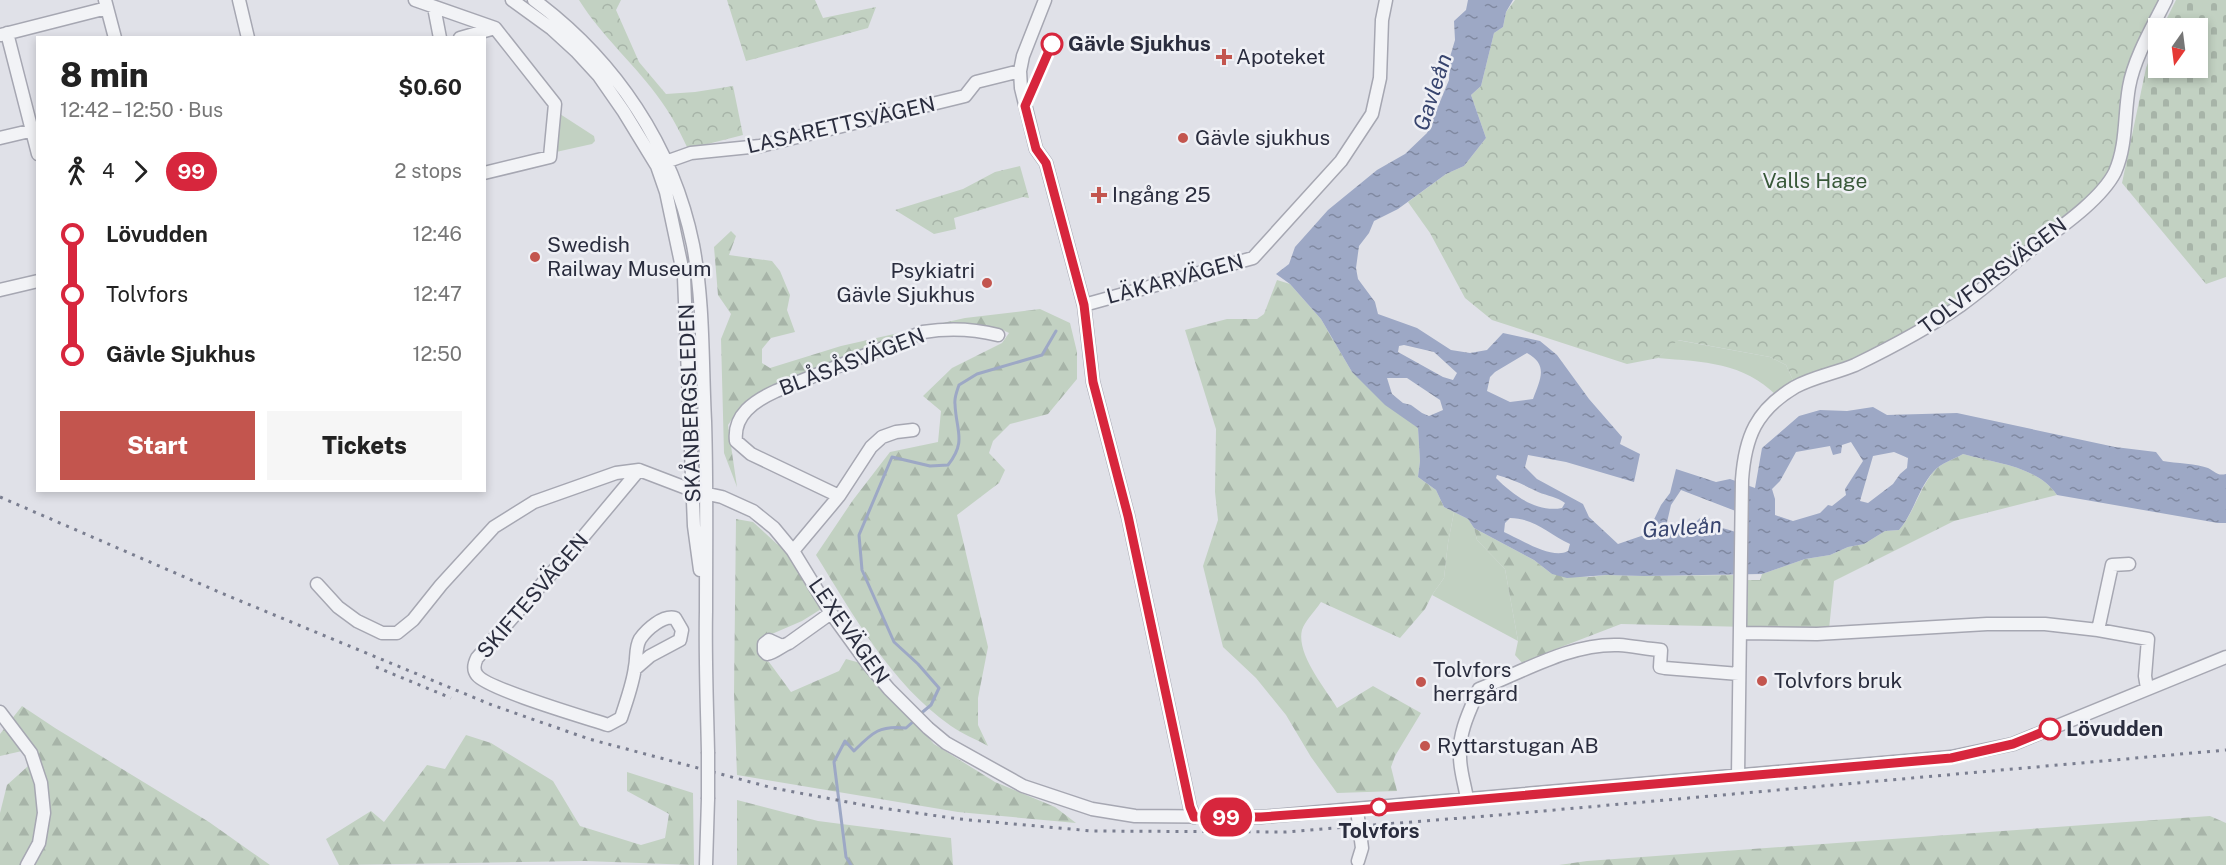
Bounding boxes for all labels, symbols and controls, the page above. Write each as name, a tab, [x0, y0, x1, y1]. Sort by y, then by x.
north arrow	[2148, 18, 2208, 78]
map controls	[2148, 18, 2208, 78]
place label: Gävle Sjukhus	[1068, 31, 1211, 56]
marker: Gävle Sjukhus	[1041, 33, 1063, 55]
place label: Apoteket	[1236, 44, 1325, 69]
marker: Apoteket	[1217, 50, 1231, 64]
water label: Gavleån	[1407, 50, 1457, 134]
text: 8 min	[60, 56, 149, 94]
text: $0.60	[398, 74, 462, 100]
street label: LASARETTSVÄGEN	[744, 91, 938, 158]
text: 12:42 – 12:50 · Bus	[60, 98, 223, 122]
place label: Gävle sjukhus	[1195, 125, 1330, 150]
marker: Gävle sjukhus	[1176, 131, 1190, 145]
icon: walk	[60, 155, 93, 188]
icon: forward	[124, 155, 157, 188]
text: 4	[102, 159, 115, 183]
text: 99	[178, 159, 205, 184]
text: 2 stops	[395, 159, 462, 183]
park label: Valls Hage	[1763, 168, 1867, 193]
place label: Ingång 25	[1112, 182, 1211, 207]
marker: Ingång 25	[1090, 186, 1108, 204]
street label: TOLVFORSVÄGEN	[1914, 212, 2071, 339]
text: Lövudden	[106, 221, 208, 247]
text: 12:46	[413, 222, 462, 246]
place label: Swedish Railway Museum	[547, 232, 711, 281]
street label: LÄKARVÄGEN	[1104, 248, 1246, 309]
marker: Swedish Railway Museum	[528, 250, 542, 264]
place label: Psykiatri Gävle Sjukhus	[836, 258, 975, 307]
marker: Psykiatri Gävle Sjukhus	[980, 276, 994, 290]
text: Tolvfors	[106, 281, 188, 307]
text: 12:47	[413, 282, 462, 306]
street label: SKÅNBERGSLEDEN	[673, 303, 705, 503]
street label: BLÅSÅSVÄGEN	[775, 321, 928, 401]
text: Gävle Sjukhus	[106, 341, 256, 367]
text: 12:50	[412, 342, 462, 366]
button: Start	[60, 411, 255, 480]
button: Tickets	[267, 411, 462, 480]
water label: Gavleån	[1641, 511, 1723, 543]
street label: SKIFTESVÄGEN	[472, 528, 594, 663]
street label: LEXEVÄGEN	[804, 573, 895, 688]
place label: Tolvfors herrgård	[1433, 657, 1518, 706]
place label: Tolvfors bruk	[1774, 668, 1903, 693]
marker: Tolvfors bruk	[1755, 674, 1769, 688]
marker: Tolvfors herrgård	[1414, 675, 1428, 689]
place label: Lövudden	[2066, 716, 2163, 741]
marker: Lövudden	[2039, 718, 2061, 740]
place label: Ryttarstugan AB	[1437, 733, 1599, 758]
marker: Ryttarstugan AB	[1418, 739, 1432, 753]
line badge: 99	[1199, 798, 1253, 836]
marker: Tolvfors	[1370, 798, 1388, 816]
text: 99	[1212, 805, 1240, 830]
place label: Tolvfors	[1338, 818, 1420, 843]

